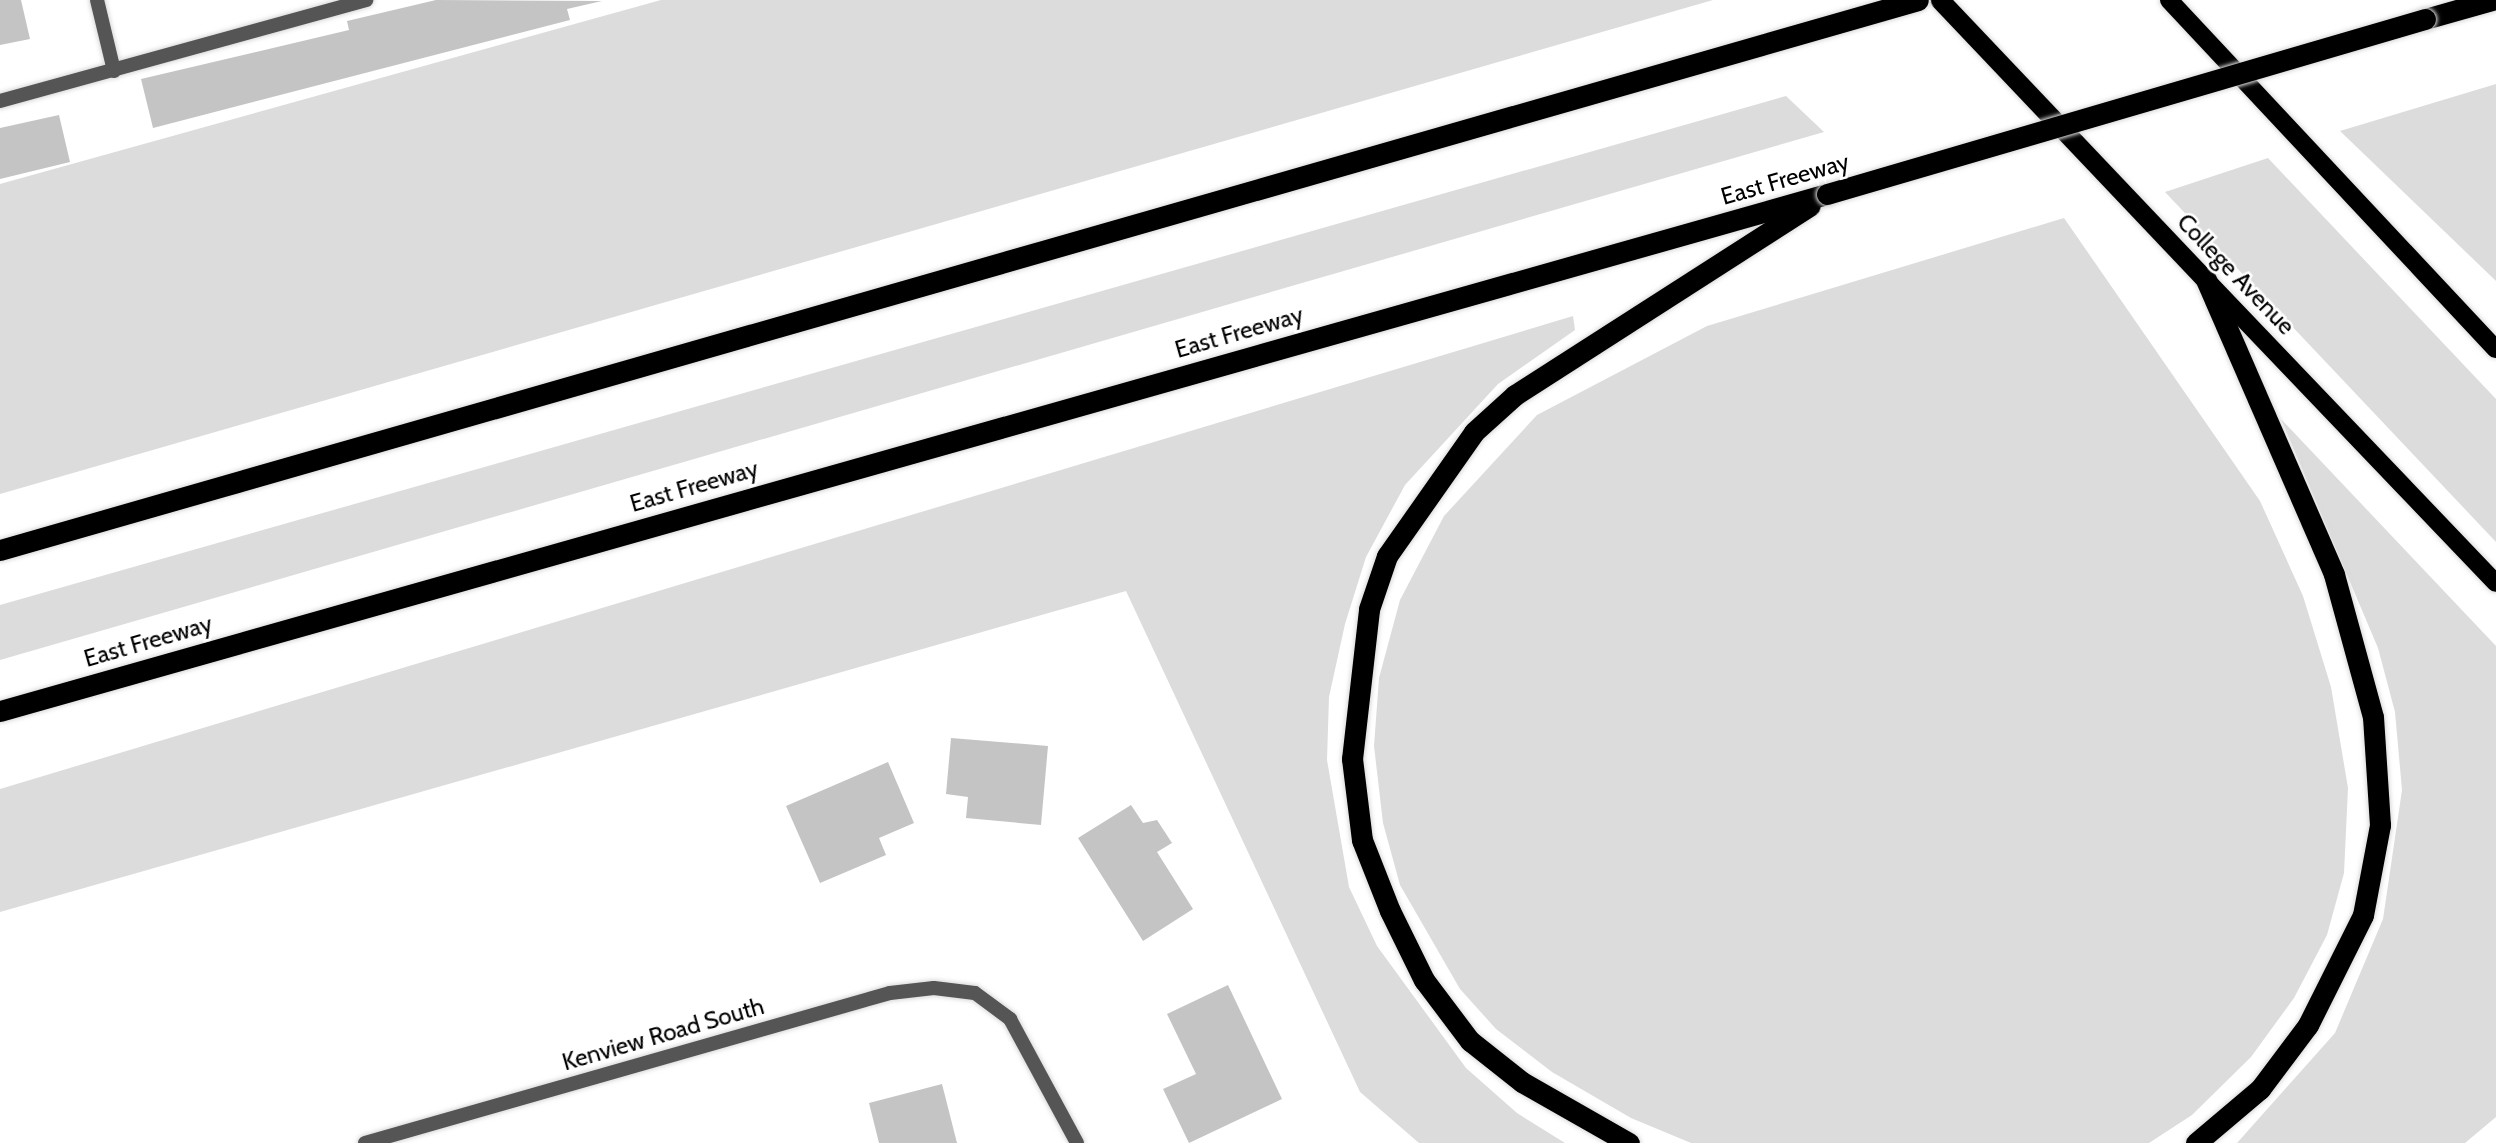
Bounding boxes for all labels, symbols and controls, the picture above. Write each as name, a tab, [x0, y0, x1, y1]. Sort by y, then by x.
street label: East Freeway	[1718, 147, 1852, 211]
street label: College Avenue	[2171, 208, 2301, 340]
street label: East Freeway	[1172, 300, 1306, 364]
street label: East Freeway	[627, 454, 761, 518]
street label: East Freeway	[81, 609, 215, 673]
street label: Kenview Road South	[559, 991, 767, 1077]

